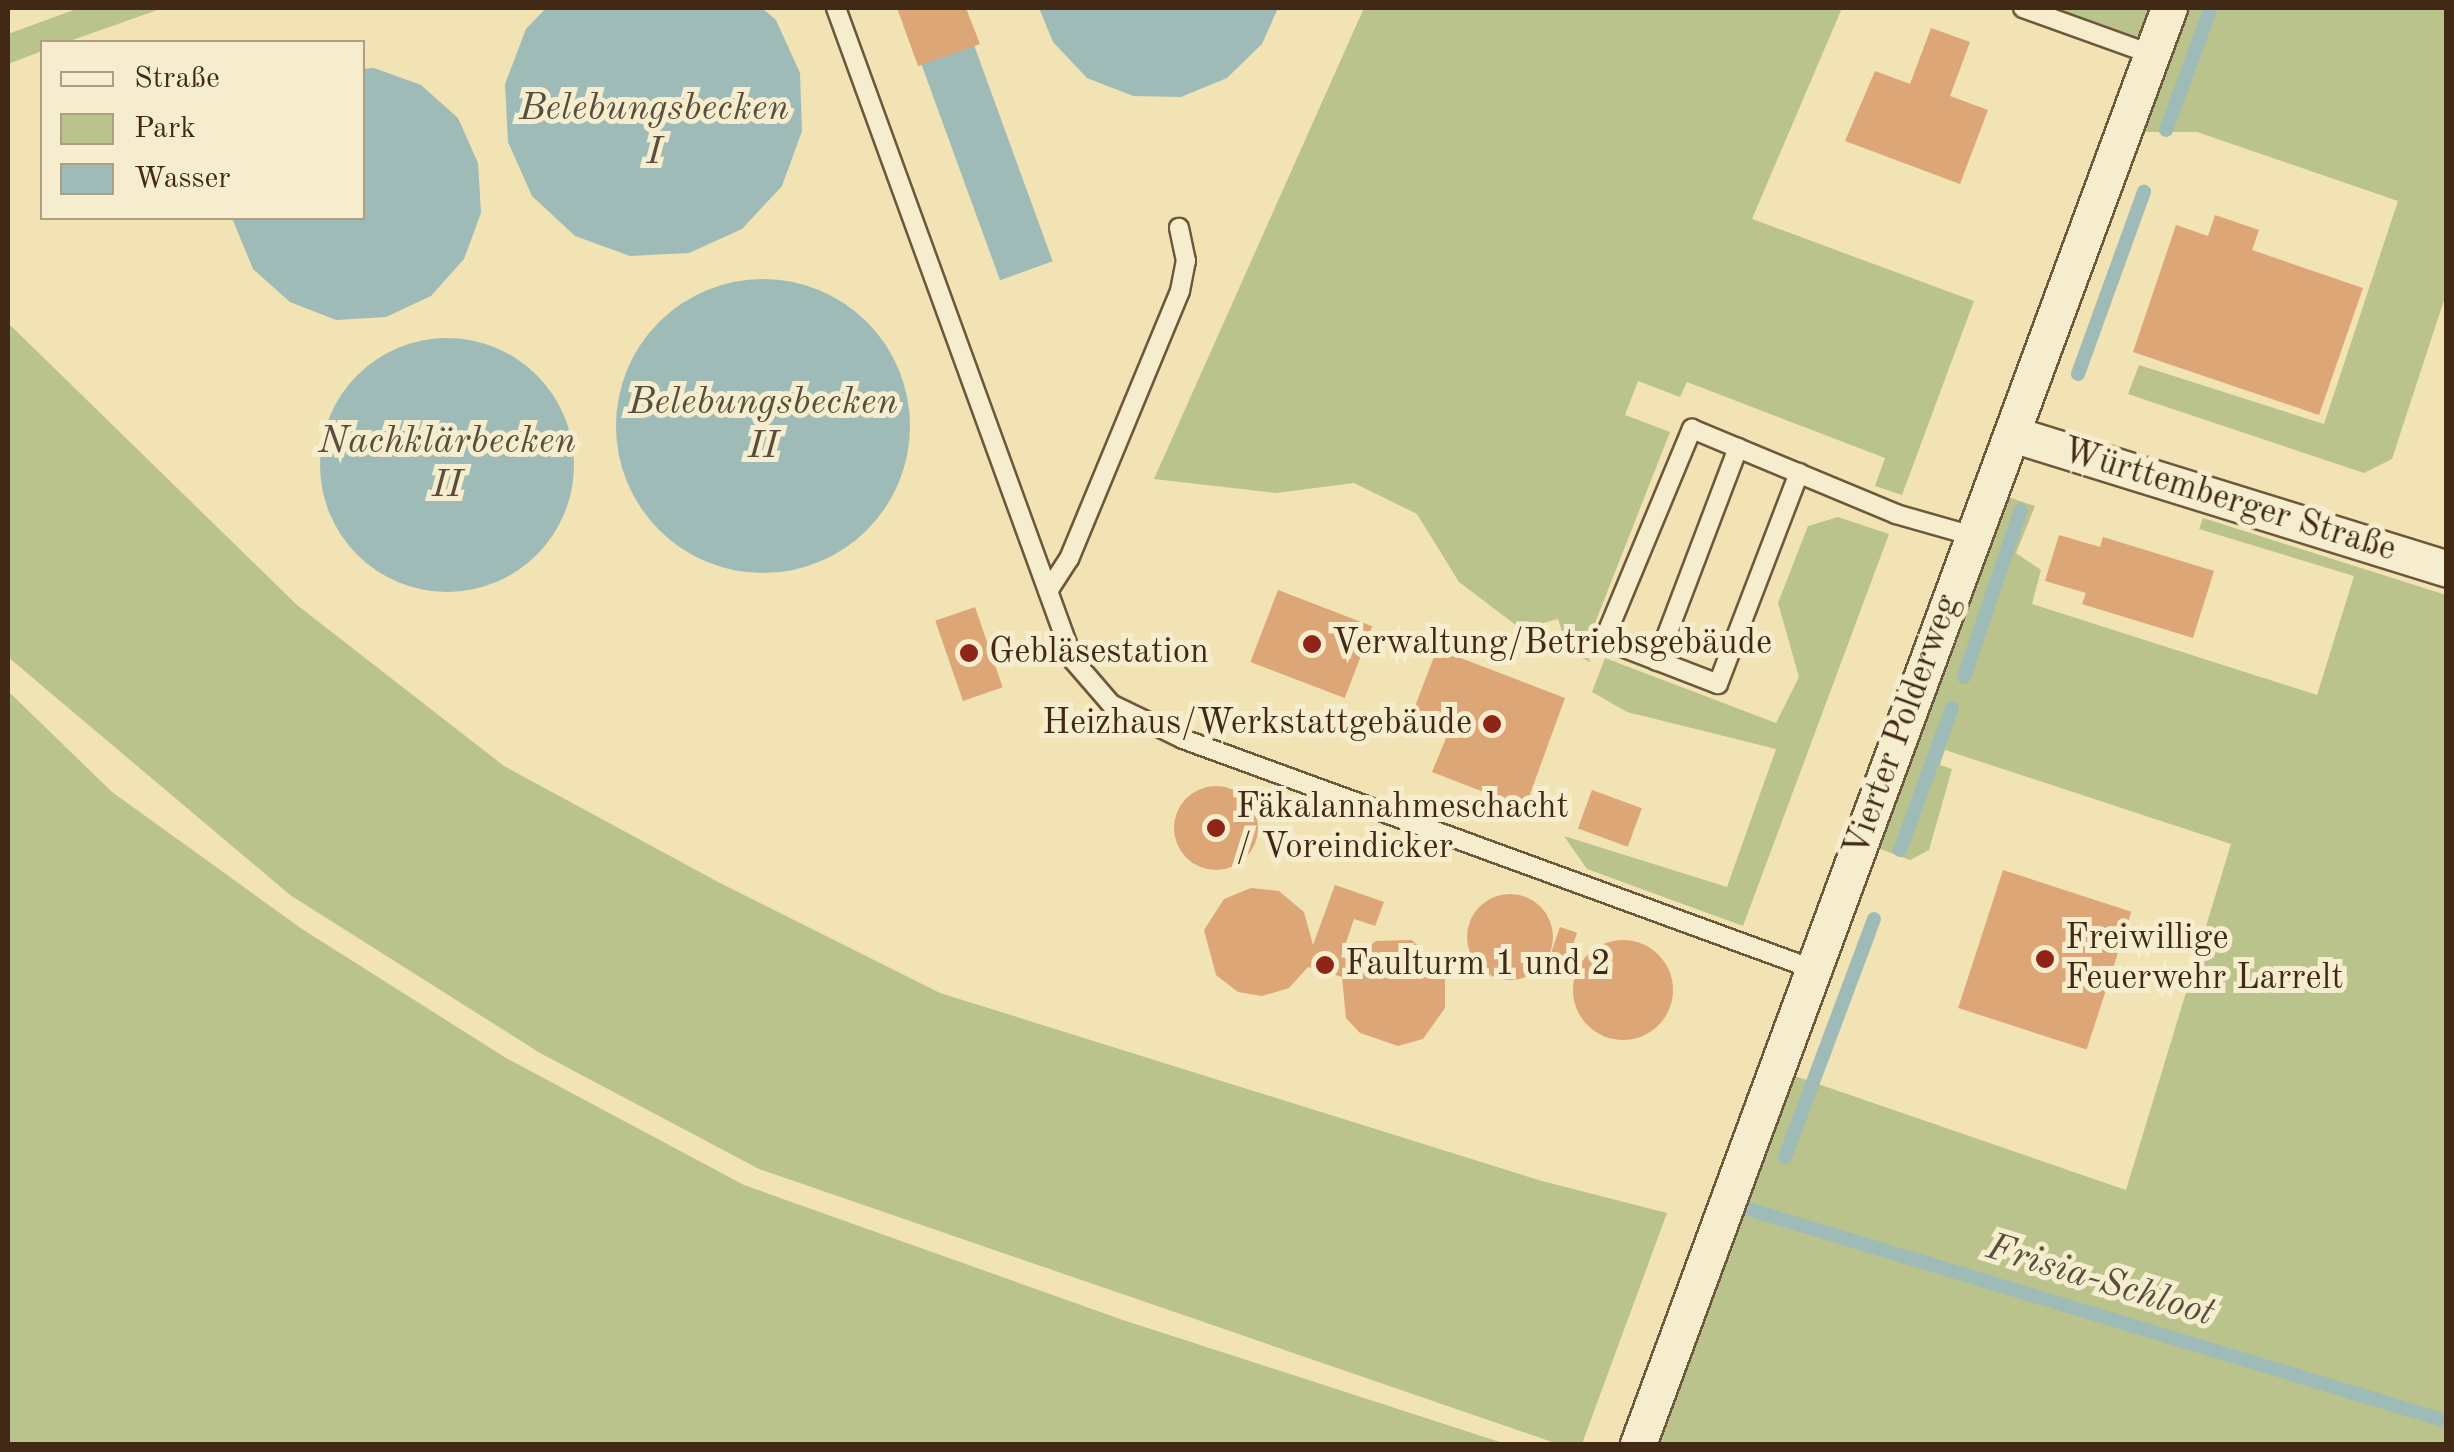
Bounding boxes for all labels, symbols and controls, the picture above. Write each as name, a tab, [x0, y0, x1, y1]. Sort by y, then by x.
legend	[40, 40, 365, 220]
text: Straße	[134, 64, 220, 94]
water label: Belebungsbecken I	[519, 87, 789, 176]
text: Park	[134, 114, 196, 144]
text: Wasser	[134, 164, 231, 194]
water label: Belebungsbecken II	[628, 381, 898, 470]
water label: Nachklärbecken II	[318, 420, 576, 509]
street label: Württemberger Straße	[2057, 430, 2401, 572]
street label: Vierter Polderweg	[1836, 589, 1970, 863]
place label: Verwaltung/Betriebsgebäude	[1332, 623, 1772, 665]
place label: Gebläsestation	[989, 632, 1209, 674]
marker: Verwaltung/Betriebsgebäude	[1301, 633, 1323, 655]
marker: Gebläsestation	[958, 642, 980, 664]
place label: Heizhaus/Werkstattgebäude	[1042, 703, 1472, 745]
marker: Heizhaus/Werkstattgebäude	[1481, 713, 1503, 735]
place label: Fäkalannahmeschacht / Voreindicker	[1236, 787, 1569, 869]
marker: Fäkalannahmeschacht / Voreindicker	[1205, 817, 1227, 839]
place label: Freiwillige Feuerwehr Larrelt	[2065, 918, 2343, 1000]
place label: Faulturm 1 und 2	[1345, 944, 1611, 986]
marker: Freiwillige Feuerwehr Larrelt	[2034, 948, 2056, 970]
marker: Faulturm 1 und 2	[1314, 954, 1336, 976]
water label: Frisia-Schloot	[1981, 1226, 2219, 1338]

